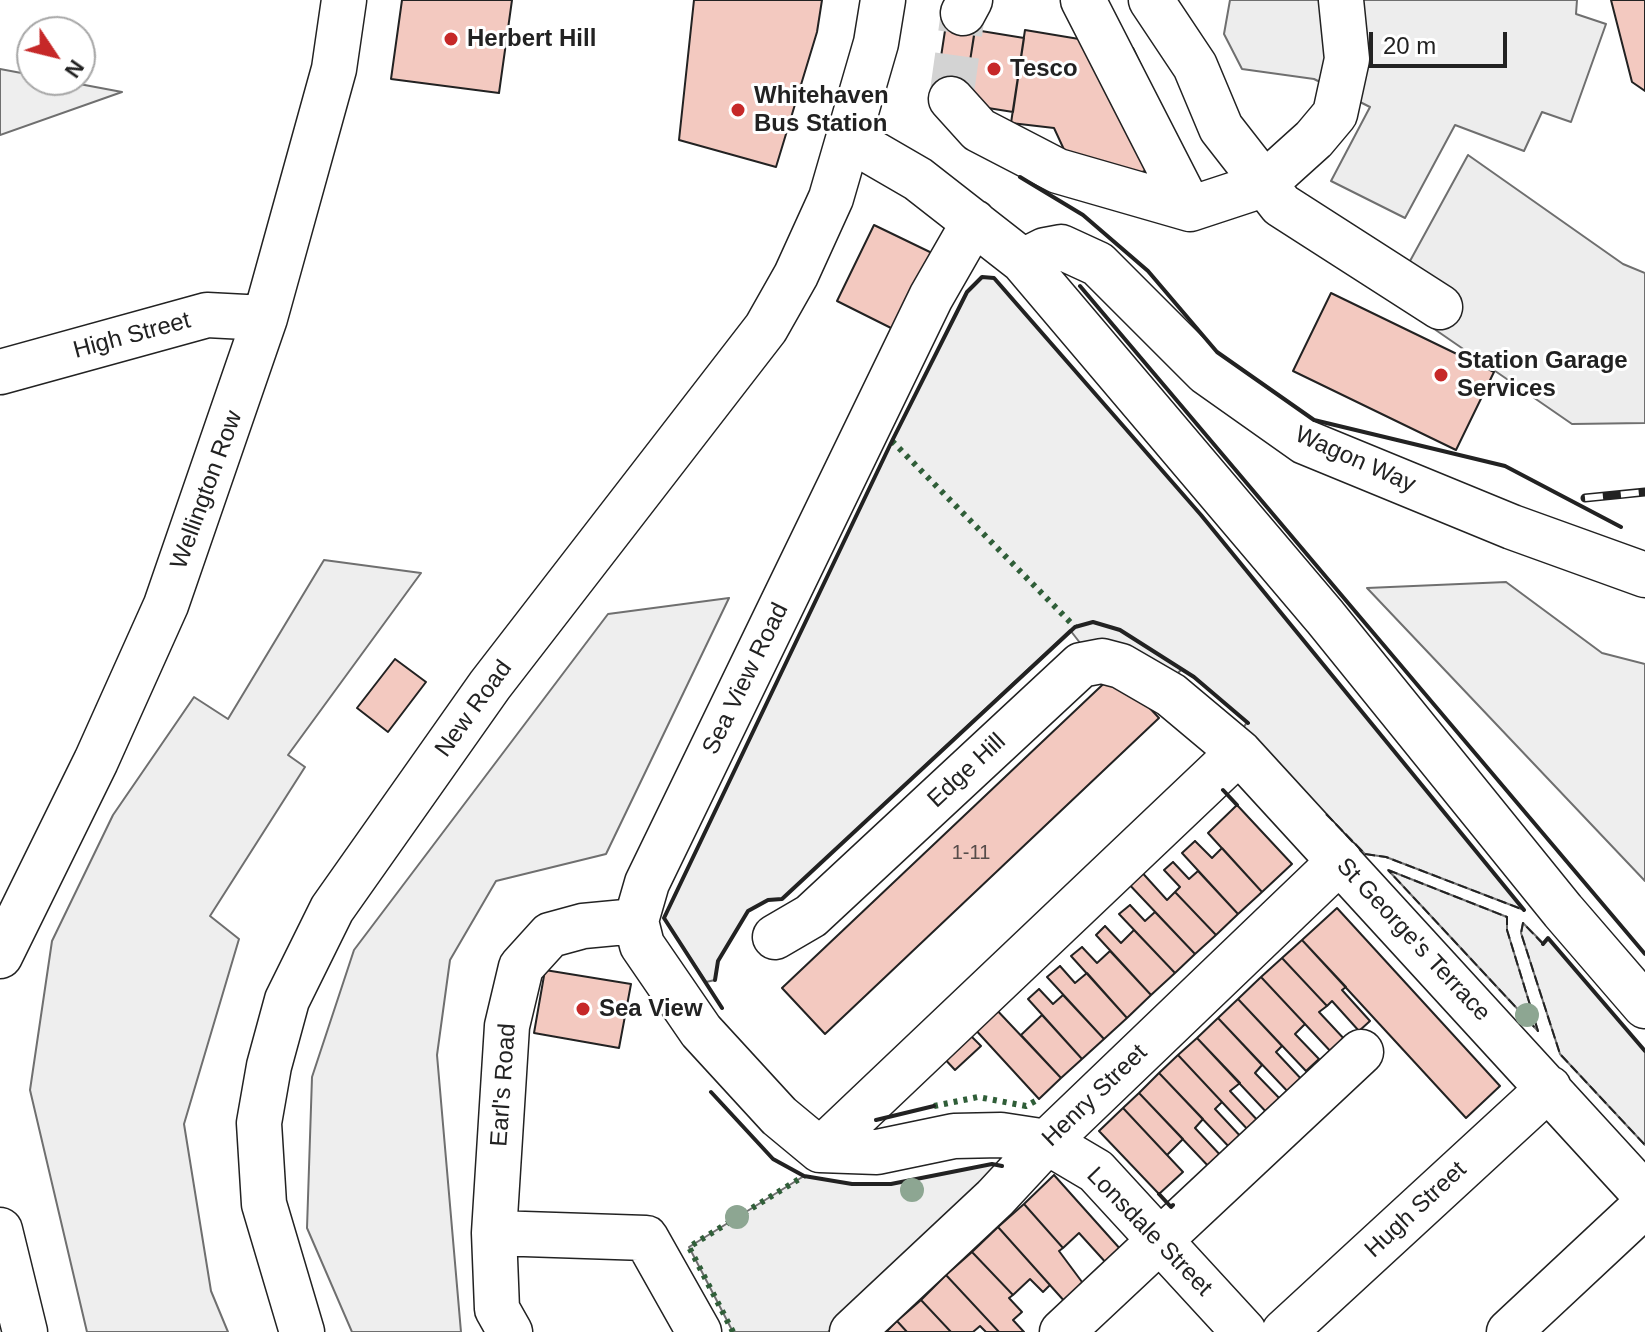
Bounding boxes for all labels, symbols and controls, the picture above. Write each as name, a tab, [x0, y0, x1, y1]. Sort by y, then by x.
north arrow	[16, 16, 96, 96]
scale bar	[1373, 16, 1511, 66]
place label: Herbert Hill	[467, 25, 596, 53]
marker: Herbert Hill	[442, 30, 460, 48]
text: 20 m	[1383, 32, 1436, 59]
text: N	[60, 55, 89, 83]
place label: Tesco	[1010, 55, 1078, 83]
marker: Tesco	[985, 60, 1003, 78]
place label: Whitehaven Bus Station	[754, 82, 889, 138]
marker: Whitehaven Bus Station	[729, 101, 747, 119]
street label: High Street	[70, 307, 194, 365]
place label: Station Garage Services	[1457, 347, 1628, 403]
marker: Station Garage Services	[1432, 366, 1450, 384]
street label: Wellington Row	[165, 407, 249, 573]
street label: Wagon Way	[1290, 421, 1420, 499]
street label: Sea View Road	[697, 599, 795, 759]
street label: New Road	[429, 655, 519, 763]
street label: Edge Hill	[922, 728, 1012, 814]
house number: 1-11	[952, 841, 990, 865]
street label: St George's Terrace	[1330, 852, 1496, 1028]
place label: Sea View	[599, 995, 703, 1023]
marker: Sea View	[574, 1000, 592, 1018]
street label: Earl's Road	[485, 1022, 523, 1148]
street label: Henry Street	[1037, 1039, 1153, 1153]
street label: Hugh Street	[1359, 1156, 1473, 1264]
street label: Lonsdale Street	[1080, 1162, 1218, 1302]

